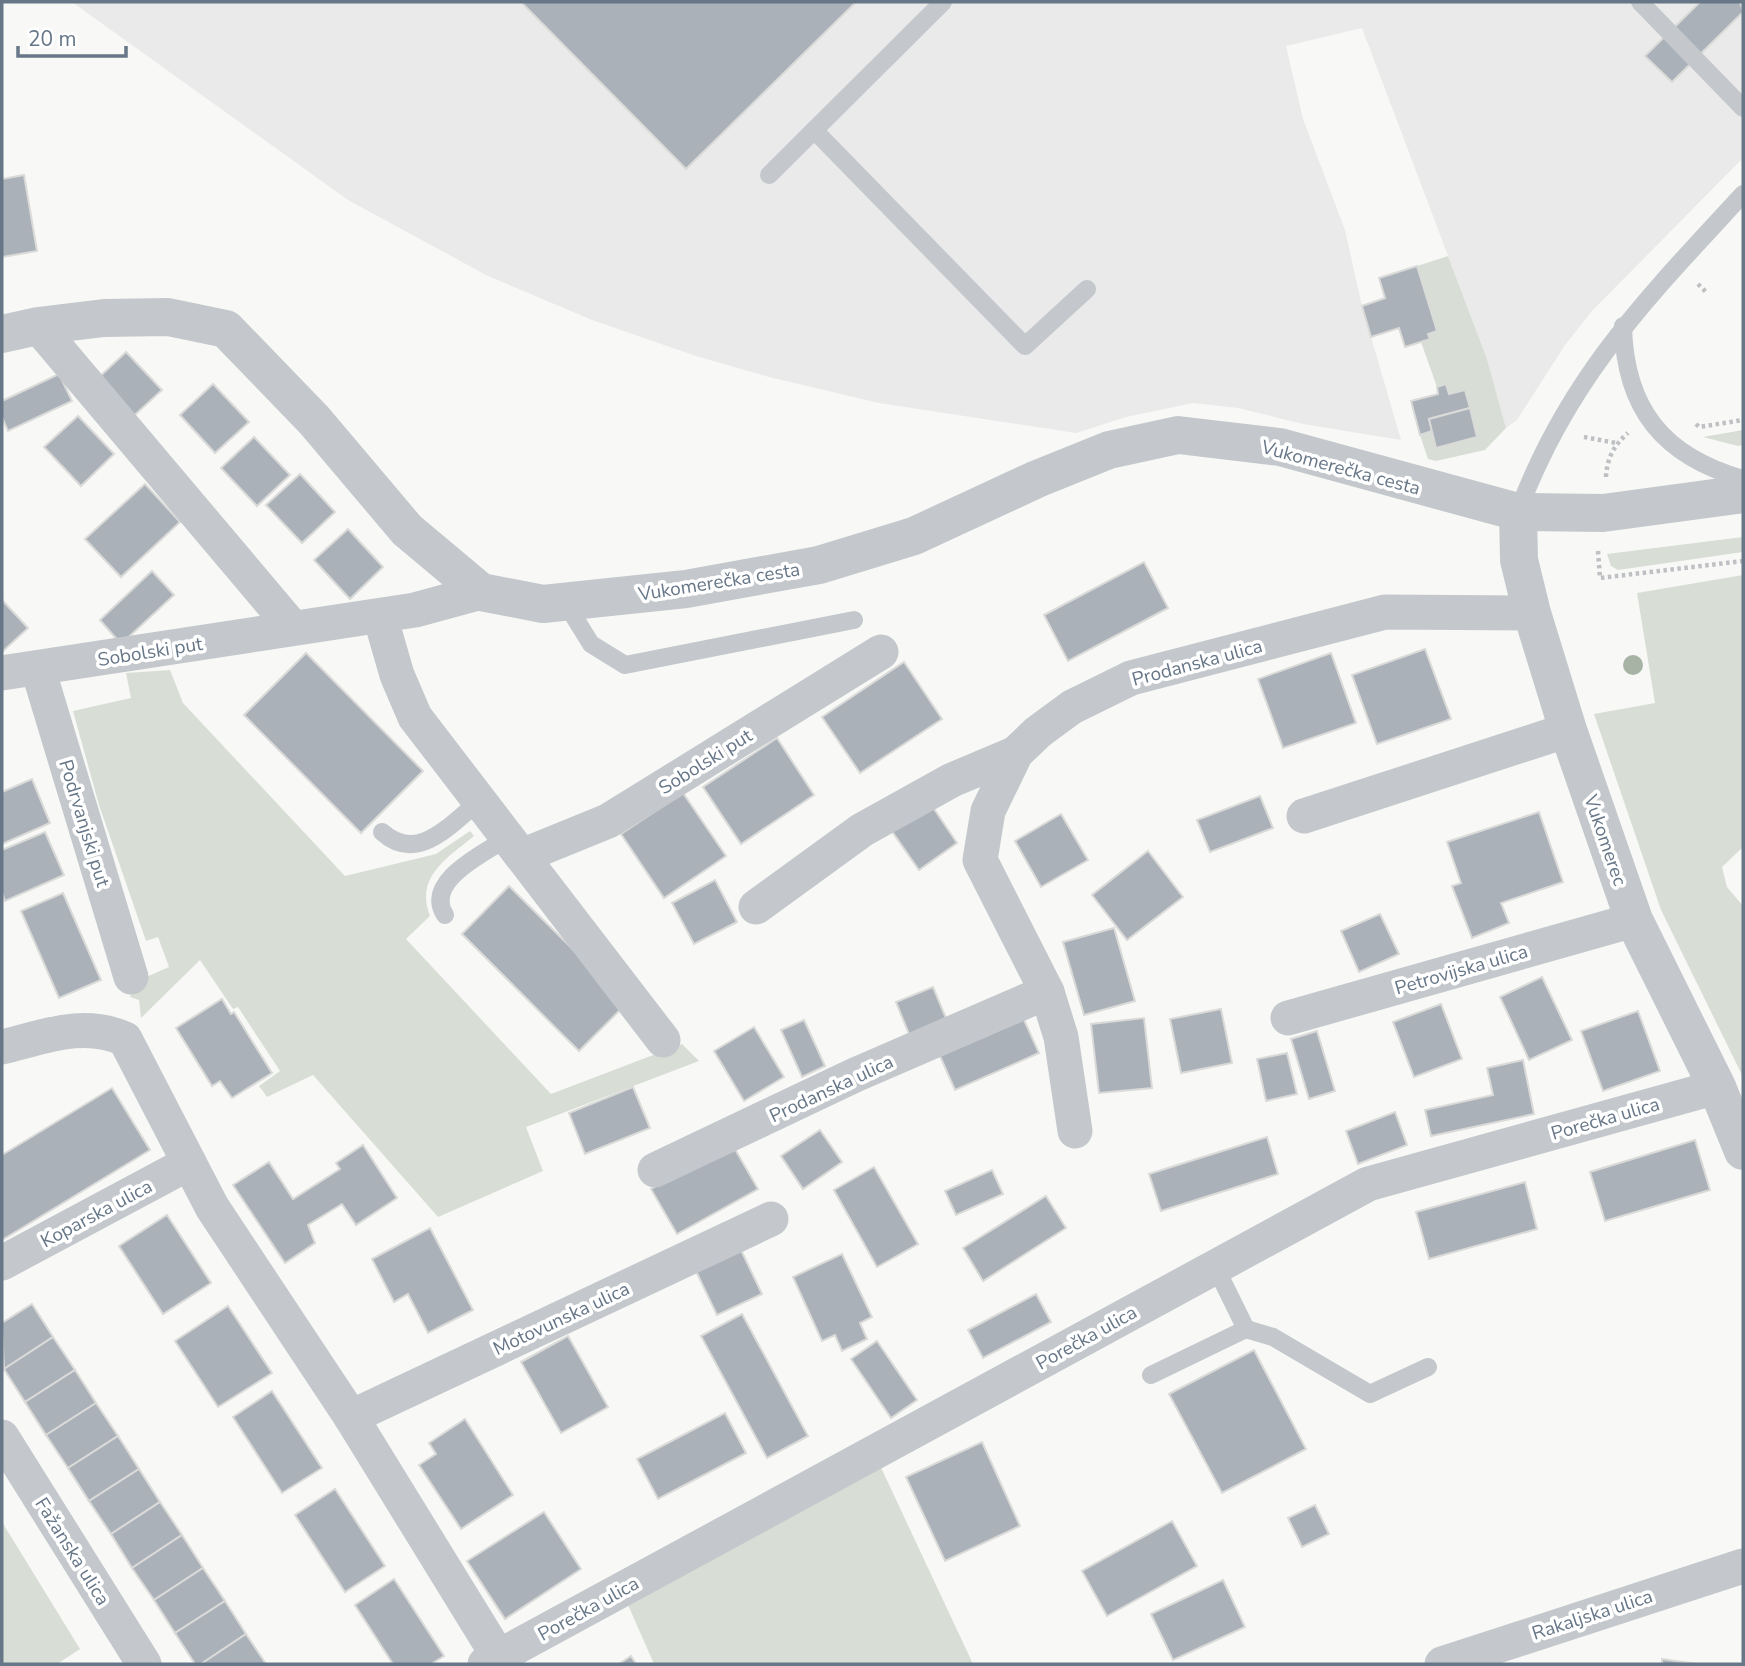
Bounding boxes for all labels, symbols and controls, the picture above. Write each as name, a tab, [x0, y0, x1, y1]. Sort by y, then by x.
scale bar	[18, 14, 126, 58]
text: 20 m	[28, 25, 77, 53]
street label: Vukomerečka cesta	[1257, 434, 1423, 502]
street label: Vukomerečka cesta	[635, 556, 802, 608]
street label: Sobolski put	[96, 631, 205, 673]
street label: Prodanska ulica	[1129, 633, 1265, 693]
street label: Sobolski put	[654, 723, 758, 801]
street label: Podrvanjski put	[52, 756, 116, 890]
street label: Vukomerec	[1577, 790, 1633, 889]
street label: Petrovijska ulica	[1392, 939, 1531, 1001]
street label: Prodanska ulica	[765, 1049, 898, 1129]
street label: Porečka ulica	[1548, 1091, 1662, 1147]
street label: Koparska ulica	[36, 1174, 157, 1254]
street label: Motovunska ulica	[489, 1276, 634, 1362]
street label: Porečka ulica	[1031, 1299, 1142, 1376]
street label: Fažanska ulica	[29, 1493, 116, 1610]
street label: Porečka ulica	[533, 1570, 644, 1647]
street label: Rakaljska ulica	[1529, 1583, 1656, 1647]

